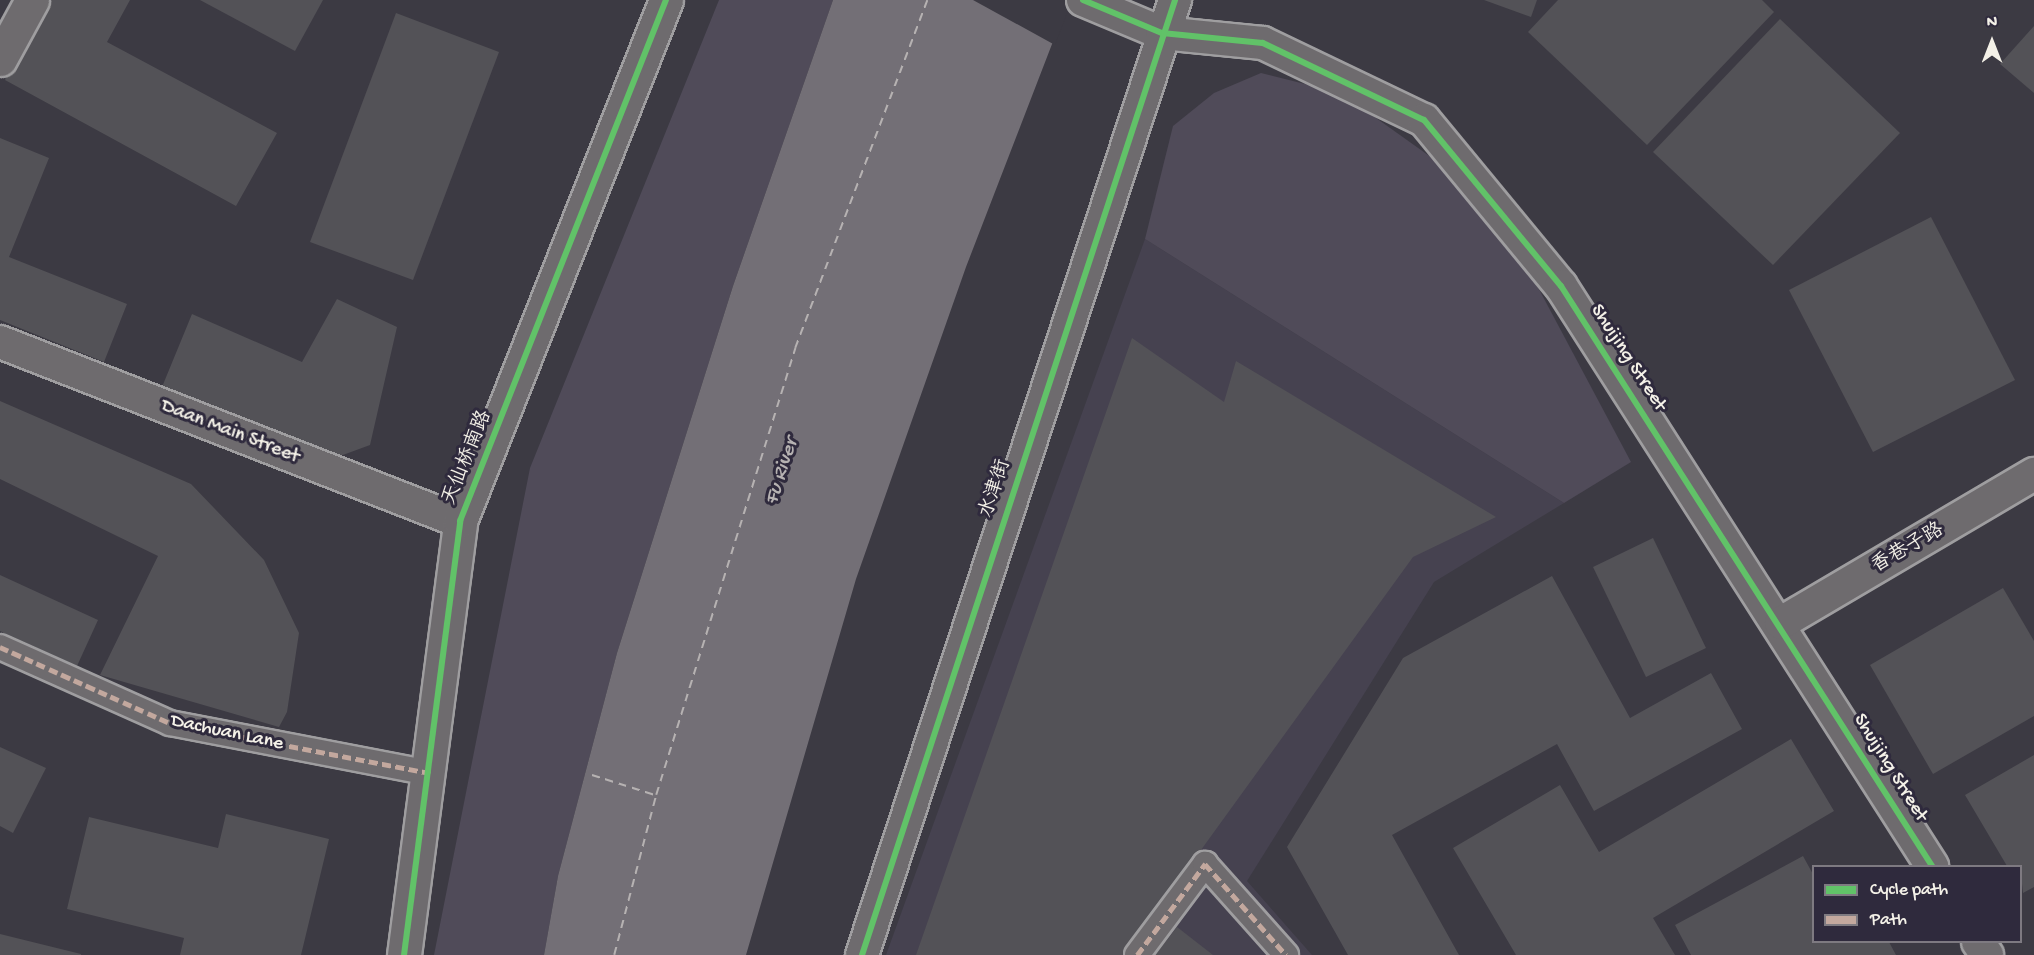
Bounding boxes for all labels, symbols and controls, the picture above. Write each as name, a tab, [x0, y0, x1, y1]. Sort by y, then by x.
north arrow	[1962, 12, 2022, 72]
text: N	[1987, 14, 1997, 33]
street label: Shuijing Street	[1584, 300, 1672, 416]
street label: Daan Main Street	[157, 395, 303, 469]
street label: 天仙桥南路	[438, 407, 498, 509]
water label: Fu River	[760, 435, 806, 509]
street label: 水津街	[975, 457, 1017, 521]
street label: 香巷子路	[1867, 519, 1949, 579]
street label: Dachuan Lane	[168, 709, 286, 757]
street label: Shuijing Street	[1847, 710, 1933, 826]
legend	[1812, 865, 2022, 943]
text: Cycle path	[1870, 880, 1948, 901]
text: Path	[1870, 910, 1907, 931]

